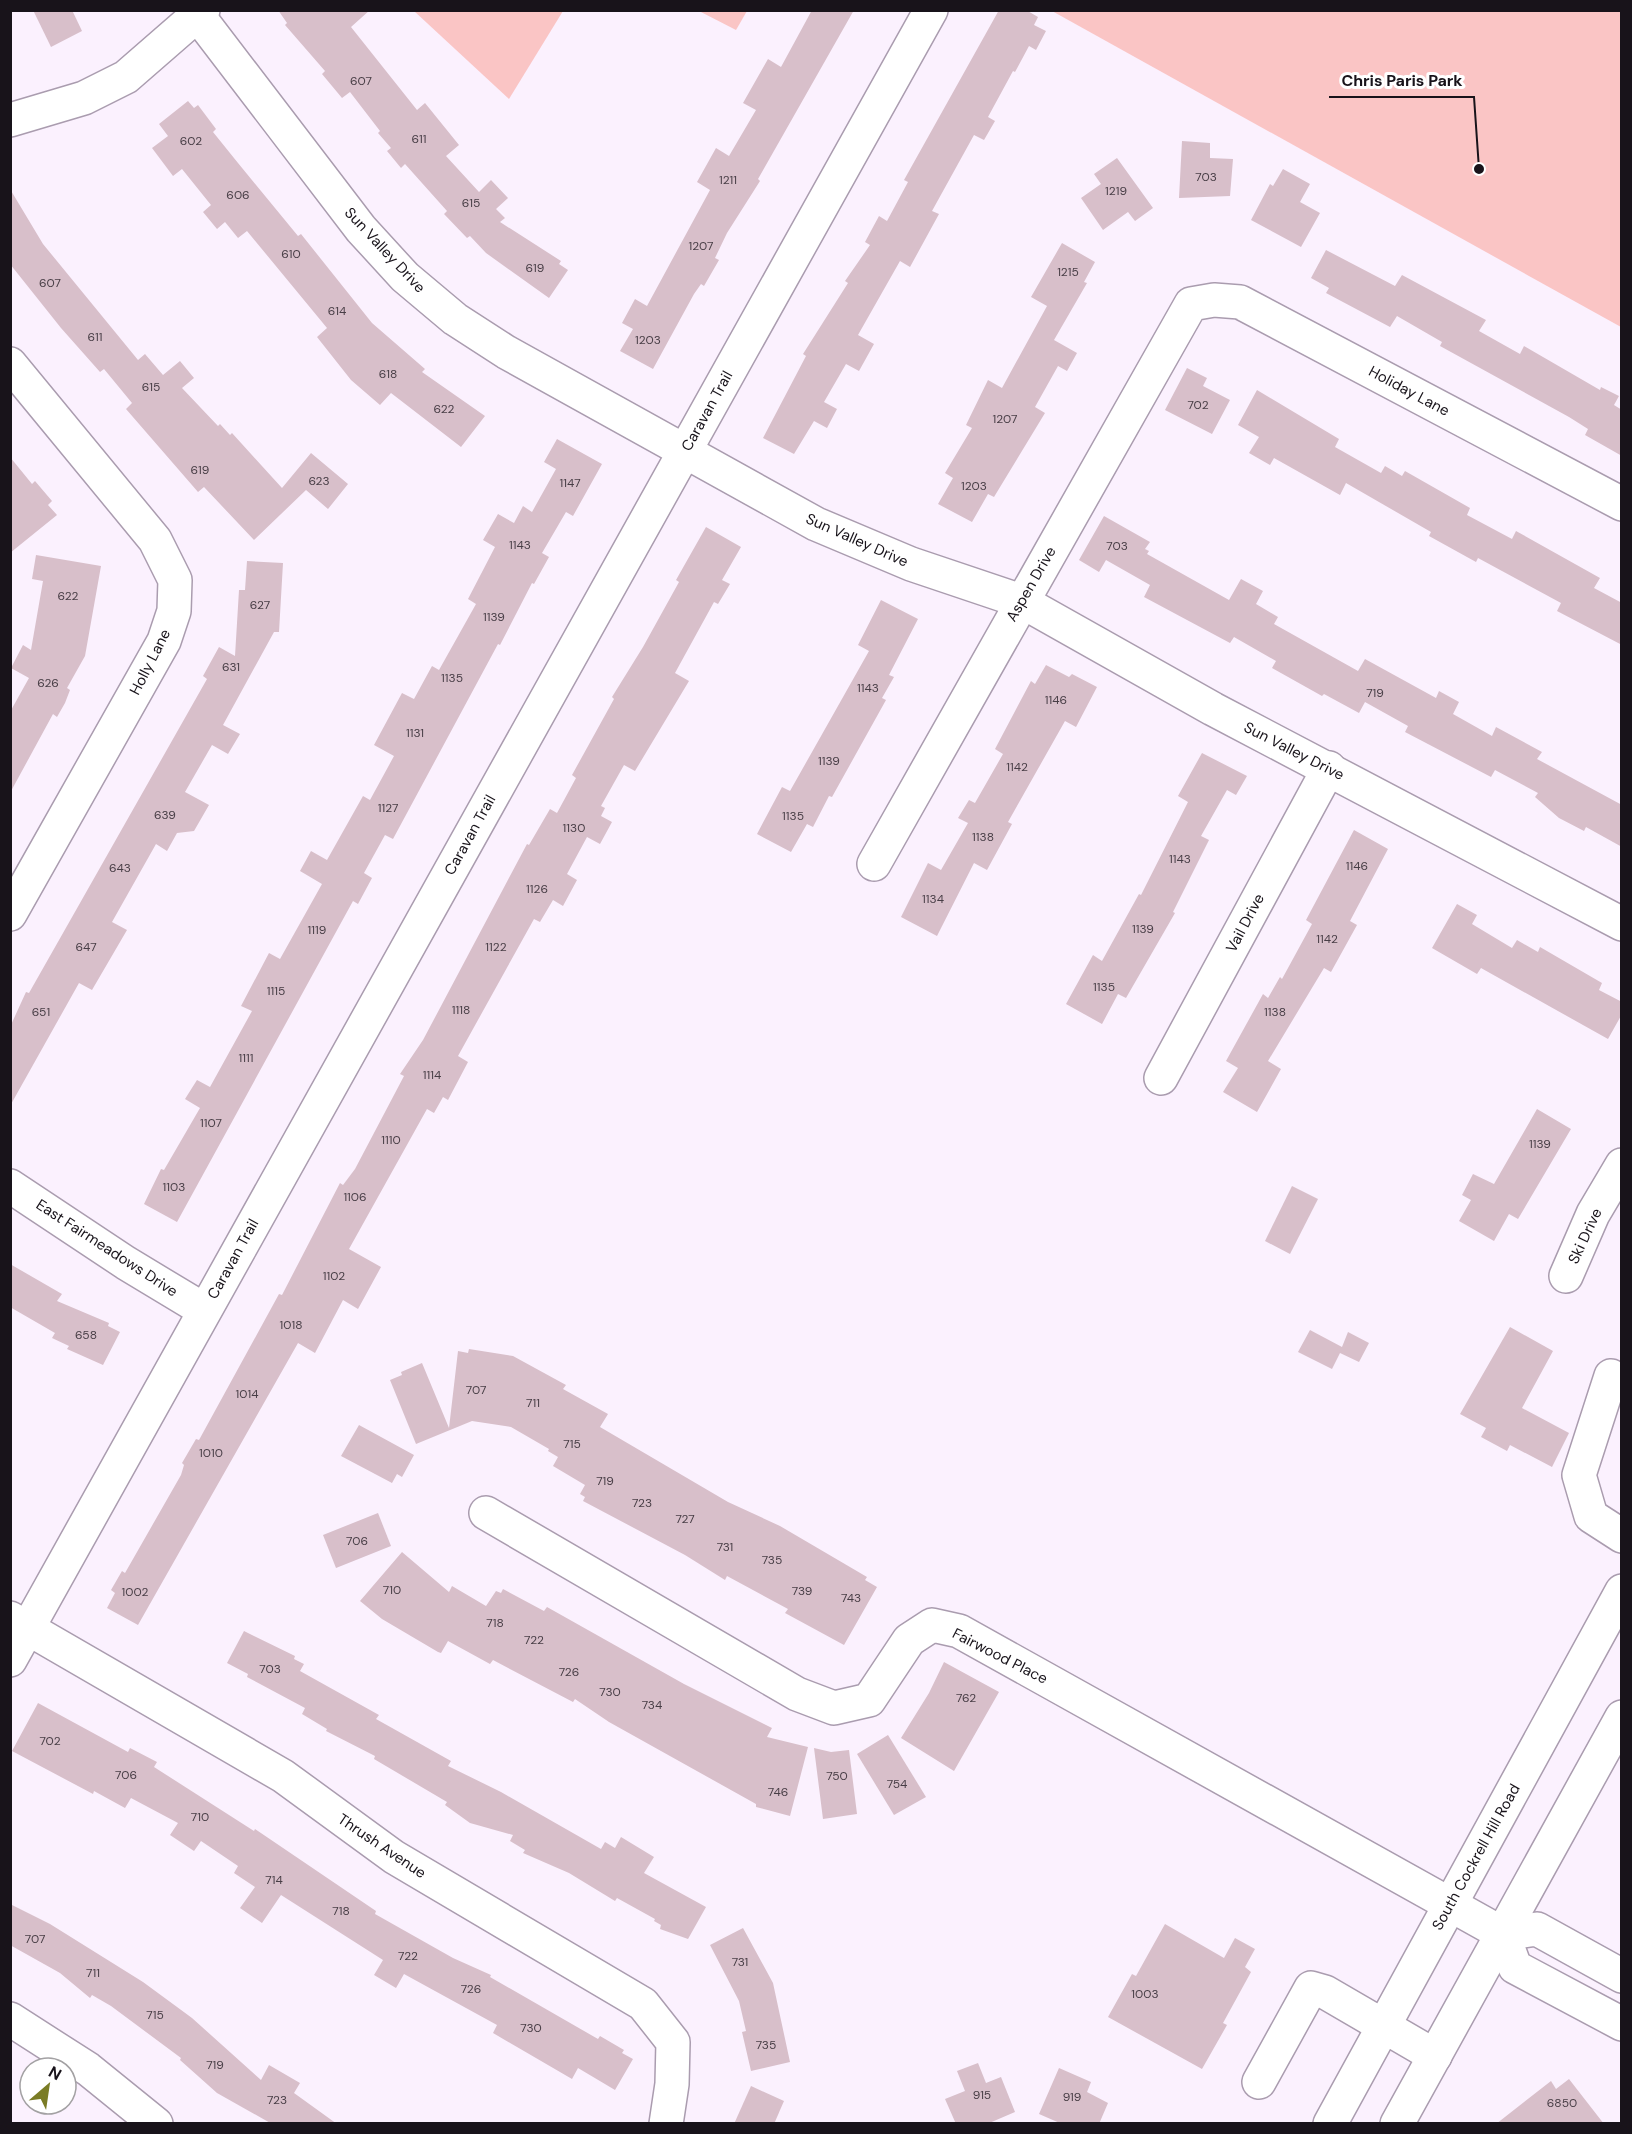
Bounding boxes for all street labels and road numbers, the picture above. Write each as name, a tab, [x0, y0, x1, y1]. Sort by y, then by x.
street label: Sun Valley Drive	[340, 203, 430, 297]
street label: Holiday Lane	[1365, 361, 1453, 421]
street label: Caravan Trail	[677, 367, 737, 455]
street label: Sun Valley Drive	[803, 508, 911, 572]
street label: Aspen Drive	[1001, 543, 1061, 625]
street label: Holly Lane	[125, 626, 175, 698]
street label: Sun Valley Drive	[1240, 717, 1348, 785]
street label: Caravan Trail	[440, 791, 500, 879]
street label: Vail Drive	[1221, 890, 1269, 956]
street label: East Fairmeadows Drive	[32, 1195, 182, 1301]
street label: Ski Drive	[1563, 1205, 1607, 1267]
street label: Caravan Trail	[203, 1215, 263, 1303]
street label: Fairwood Place	[949, 1623, 1051, 1689]
street label: South Cockrell Hill Road	[1427, 1780, 1525, 1934]
street label: Thrush Avenue	[334, 1809, 430, 1883]

